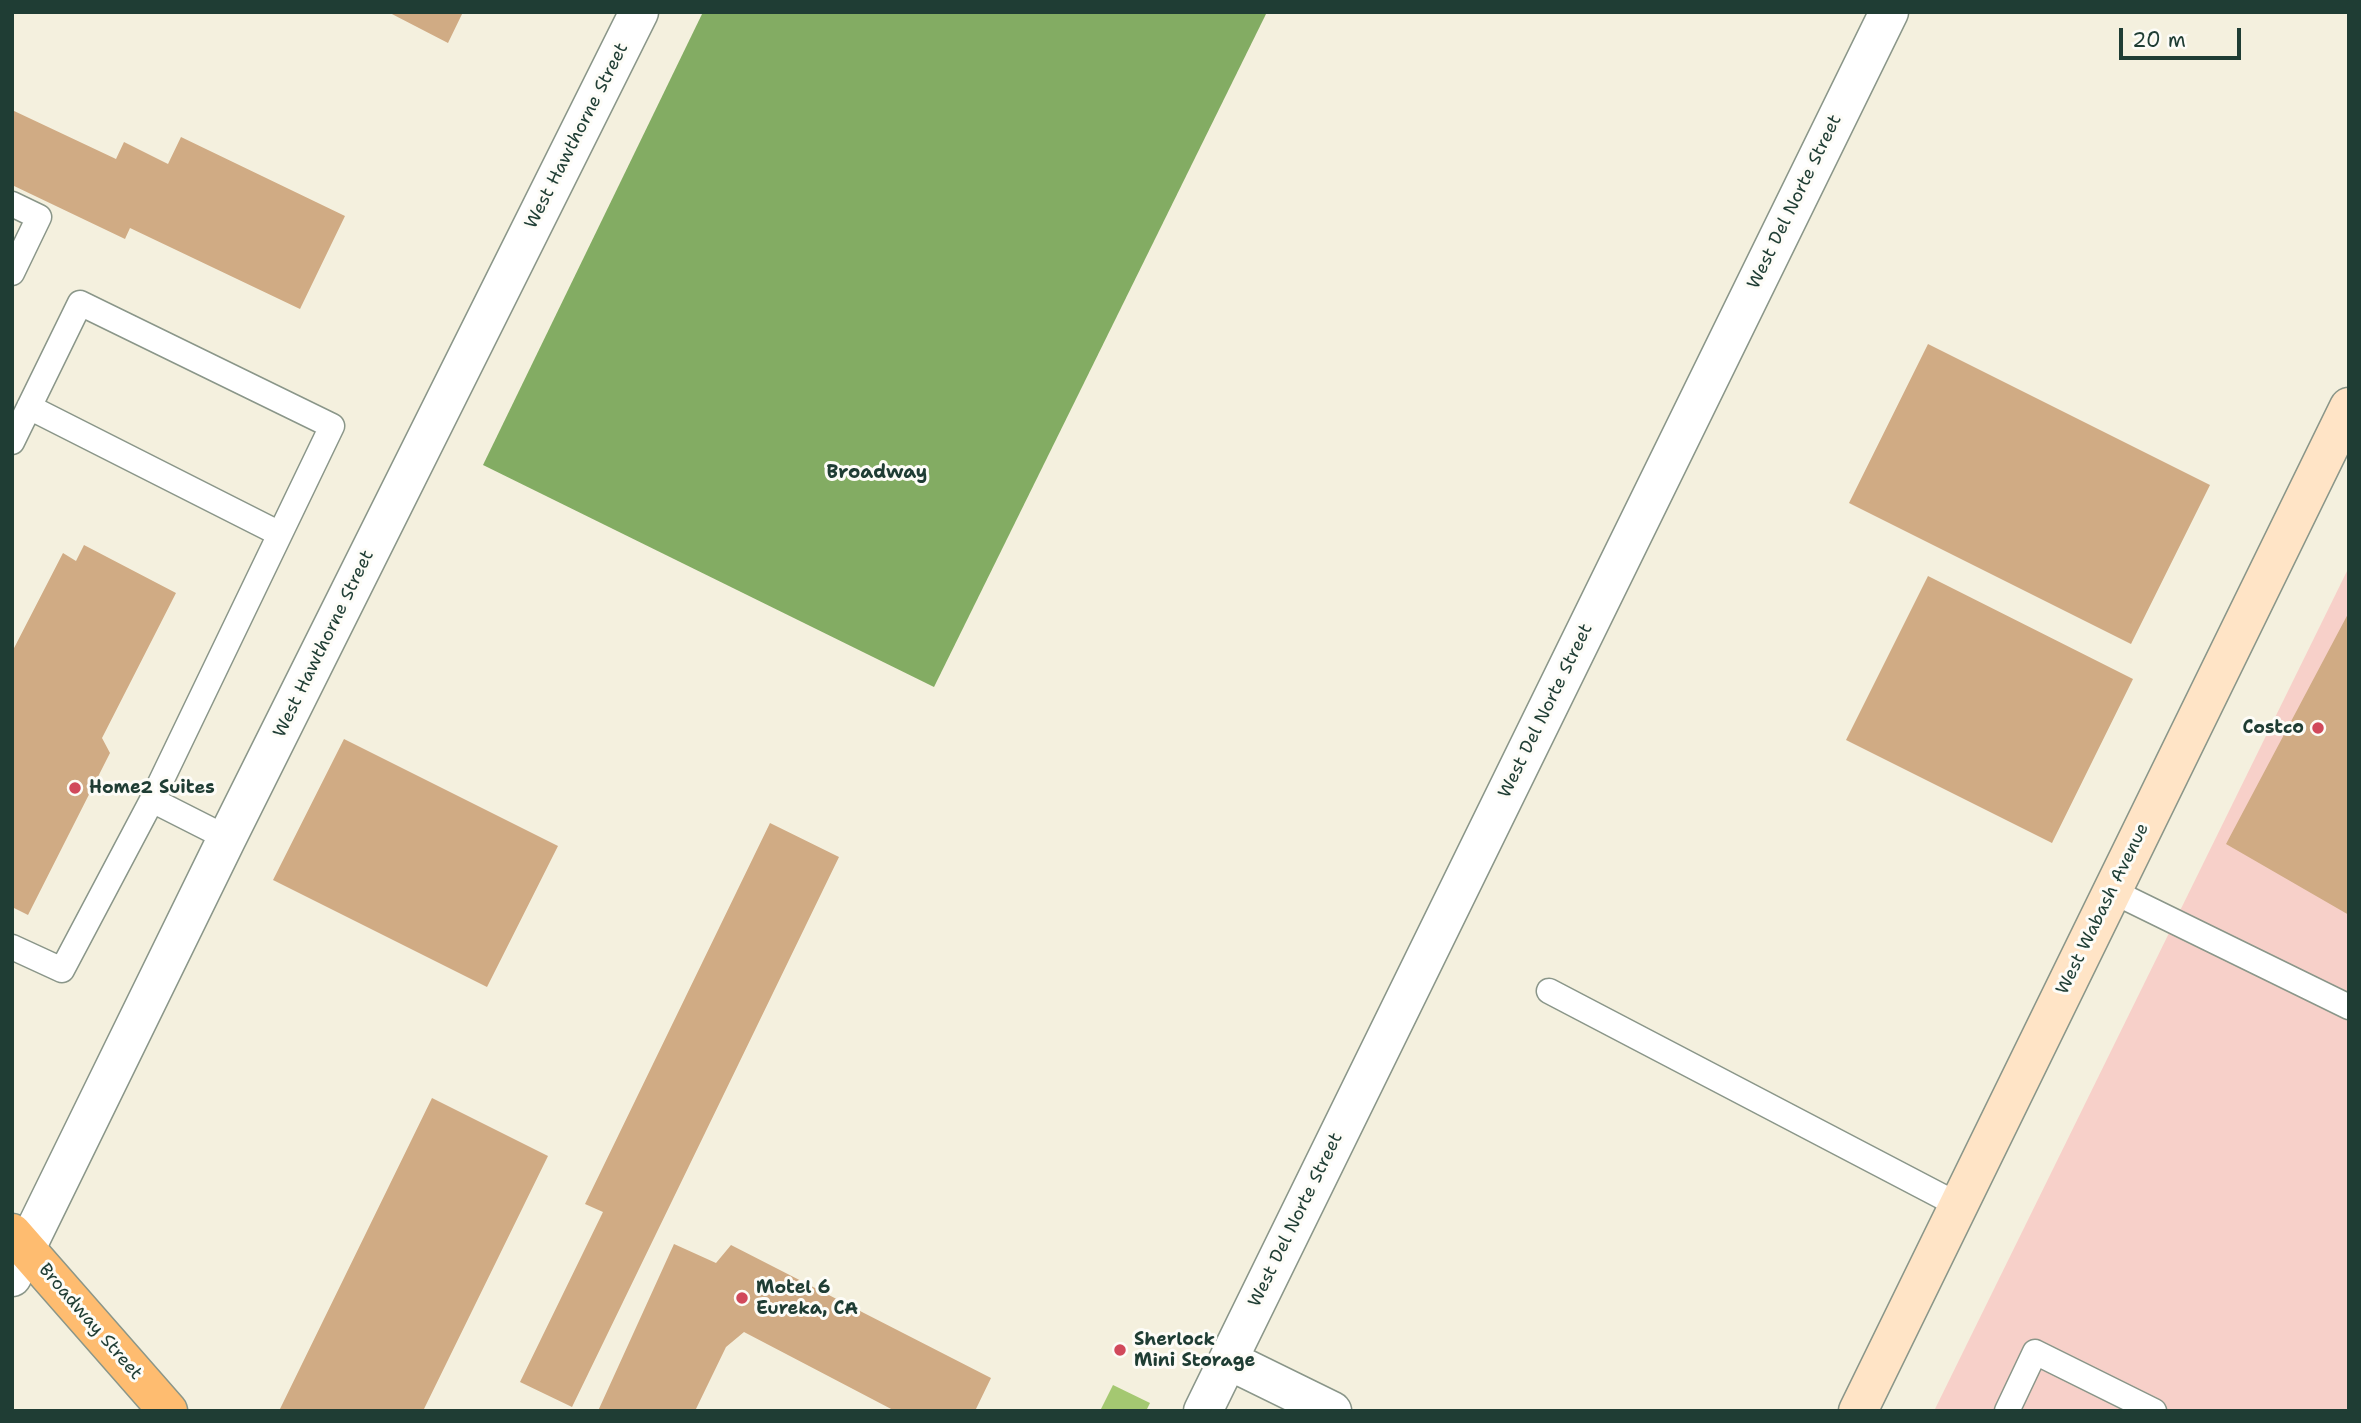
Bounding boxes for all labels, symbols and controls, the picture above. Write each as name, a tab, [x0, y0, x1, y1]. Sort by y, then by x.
scale bar	[2123, 14, 2246, 58]
text: 20 m	[2132, 26, 2186, 54]
street label: West Hawthorne Street	[521, 39, 633, 233]
street label: West Del Norte Street	[1743, 111, 1847, 293]
district label: Broadway	[827, 462, 927, 484]
street label: West Hawthorne Street	[269, 547, 379, 741]
street label: West Del Norte Street	[1494, 620, 1598, 802]
place label: Costco	[2243, 717, 2304, 739]
marker: Costco	[2310, 720, 2326, 736]
place label: Home2 Suites	[89, 777, 215, 799]
marker: Home2 Suites	[67, 780, 83, 796]
street label: West Wabash Avenue	[2052, 820, 2154, 998]
street label: West Del Norte Street	[1244, 1129, 1348, 1311]
street label: Broadway Street	[34, 1259, 146, 1385]
place label: Motel 6 Eureka, CA	[756, 1277, 858, 1320]
marker: Motel 6 Eureka, CA	[734, 1290, 750, 1306]
place label: Sherlock Mini Storage	[1134, 1329, 1255, 1372]
marker: Sherlock Mini Storage	[1112, 1342, 1128, 1358]

